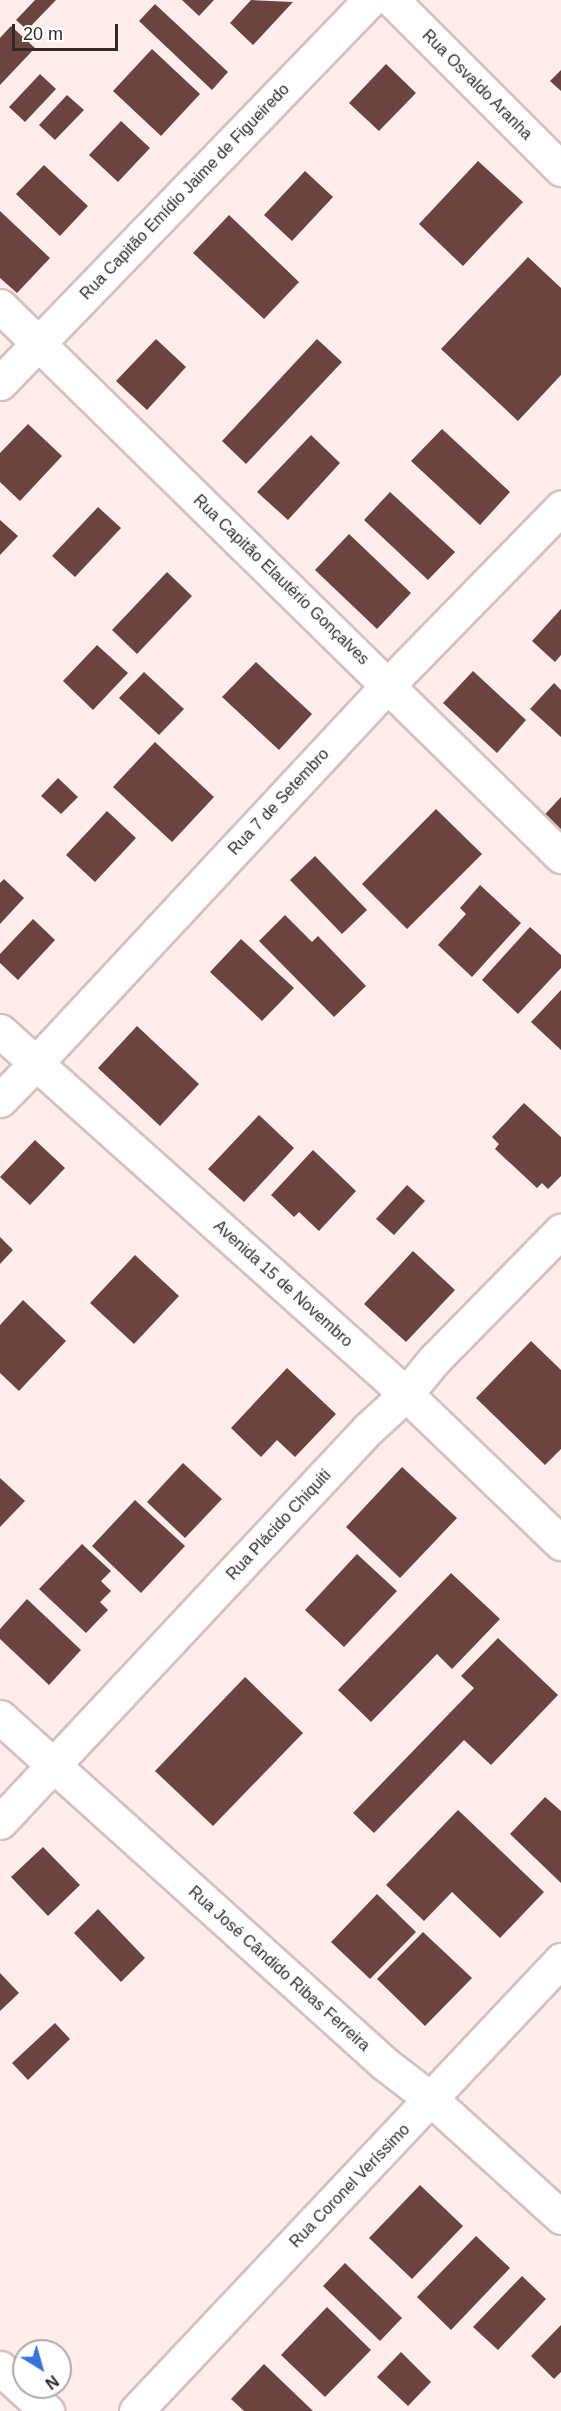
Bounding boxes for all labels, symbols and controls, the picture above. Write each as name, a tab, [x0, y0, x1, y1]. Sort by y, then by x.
scale bar	[15, 12, 122, 50]
text: 20 m	[23, 24, 63, 44]
street label: Rua Osvaldo Aranha	[418, 26, 536, 144]
street label: Rua Capitão Emídio Jaime de Figueiredo	[76, 80, 294, 304]
street label: Rua Capitão Elautério Gonçalves	[189, 491, 373, 669]
street label: Rua 7 de Setembro	[225, 745, 333, 859]
street label: Avenida 15 de Novembro	[210, 1217, 356, 1351]
street label: Rua Plácido Chiquiti	[223, 1466, 335, 1584]
street label: Rua José Cândido Ribas Ferreira	[184, 1882, 374, 2056]
street label: Rua Coronel Veríssimo	[286, 2120, 414, 2252]
north arrow	[12, 2339, 72, 2399]
text: N	[42, 2372, 62, 2392]

